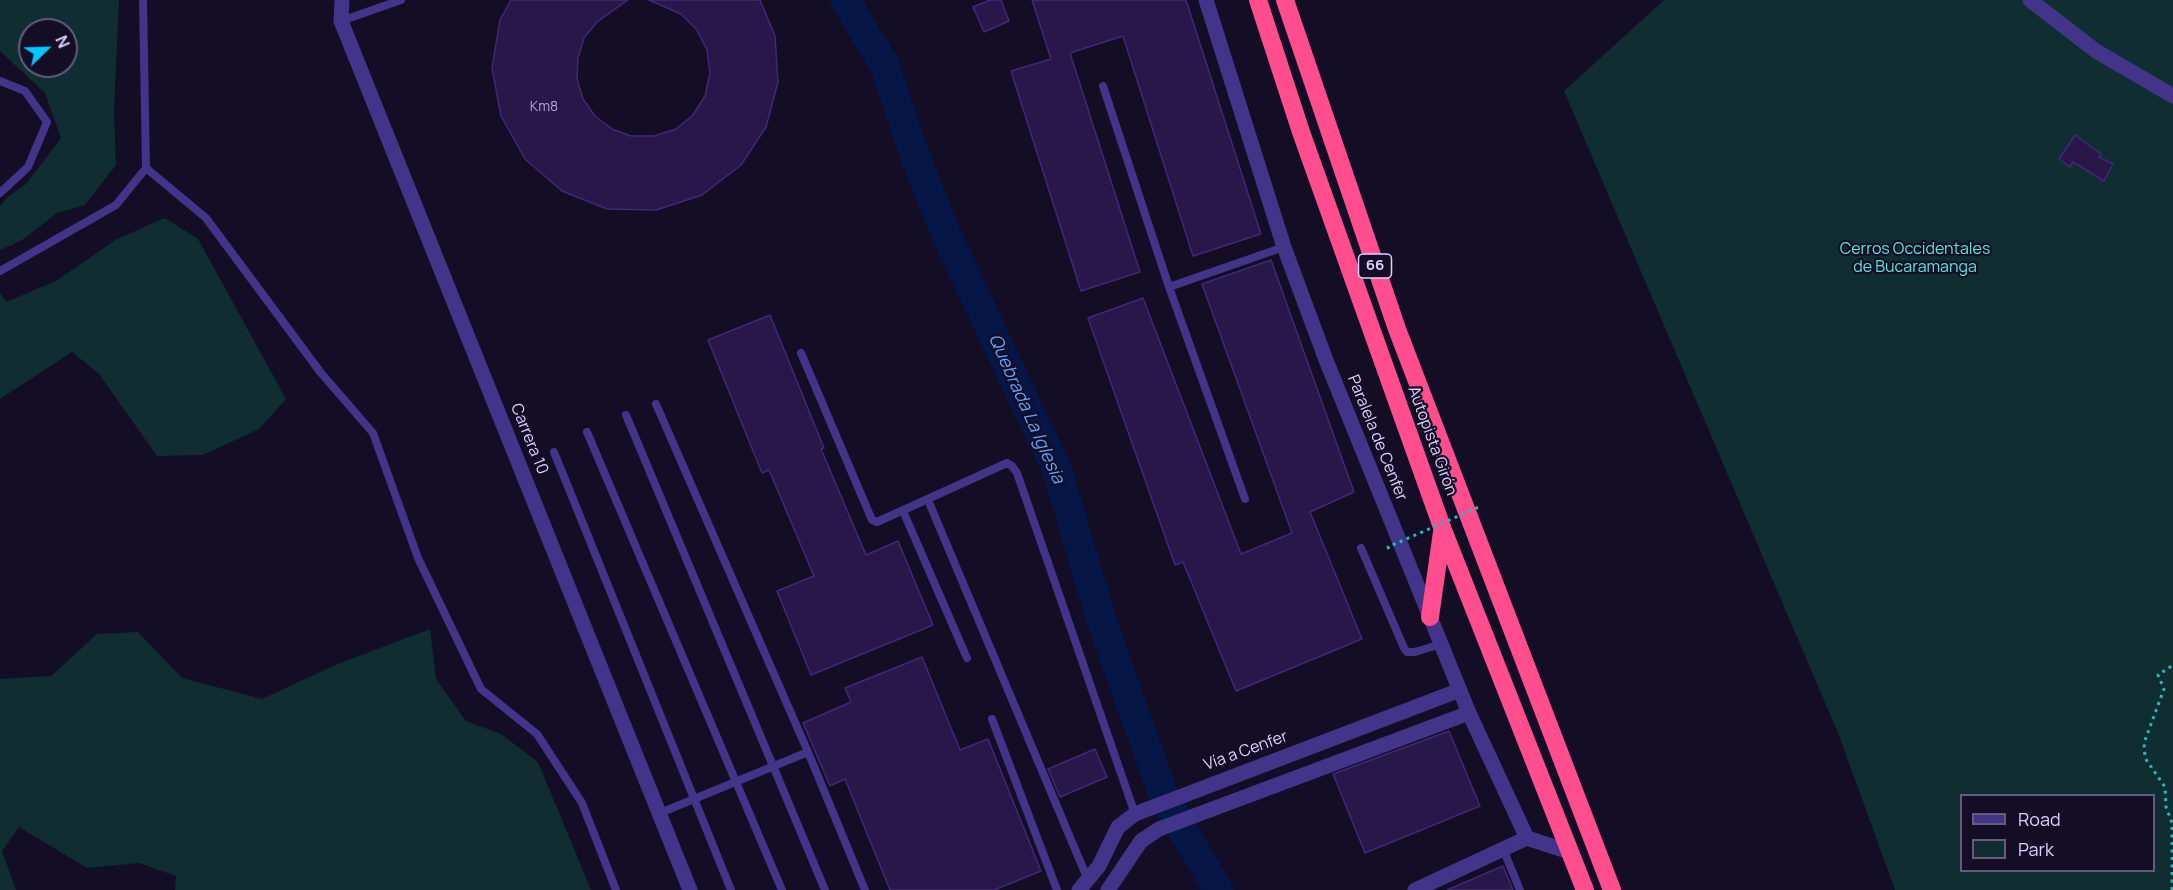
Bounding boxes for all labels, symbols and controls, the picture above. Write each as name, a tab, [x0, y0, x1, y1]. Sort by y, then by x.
north arrow	[18, 18, 78, 78]
text: N	[50, 32, 75, 51]
house number: Km8	[530, 99, 558, 115]
park label: Cerros Occidentales de Bucaramanga	[1840, 240, 1990, 278]
road number: 66	[1358, 254, 1392, 278]
water label: Quebrada La Iglesia	[983, 331, 1069, 487]
street label: Paralela de Cenfer	[1343, 372, 1411, 504]
street label: Autopista Girón	[1403, 384, 1461, 498]
street label: Carrera 10	[506, 401, 552, 477]
street label: Vía a Cenfer	[1201, 727, 1291, 775]
legend	[1960, 794, 2155, 872]
text: Road	[2018, 807, 2061, 831]
text: Park	[2018, 837, 2054, 861]

